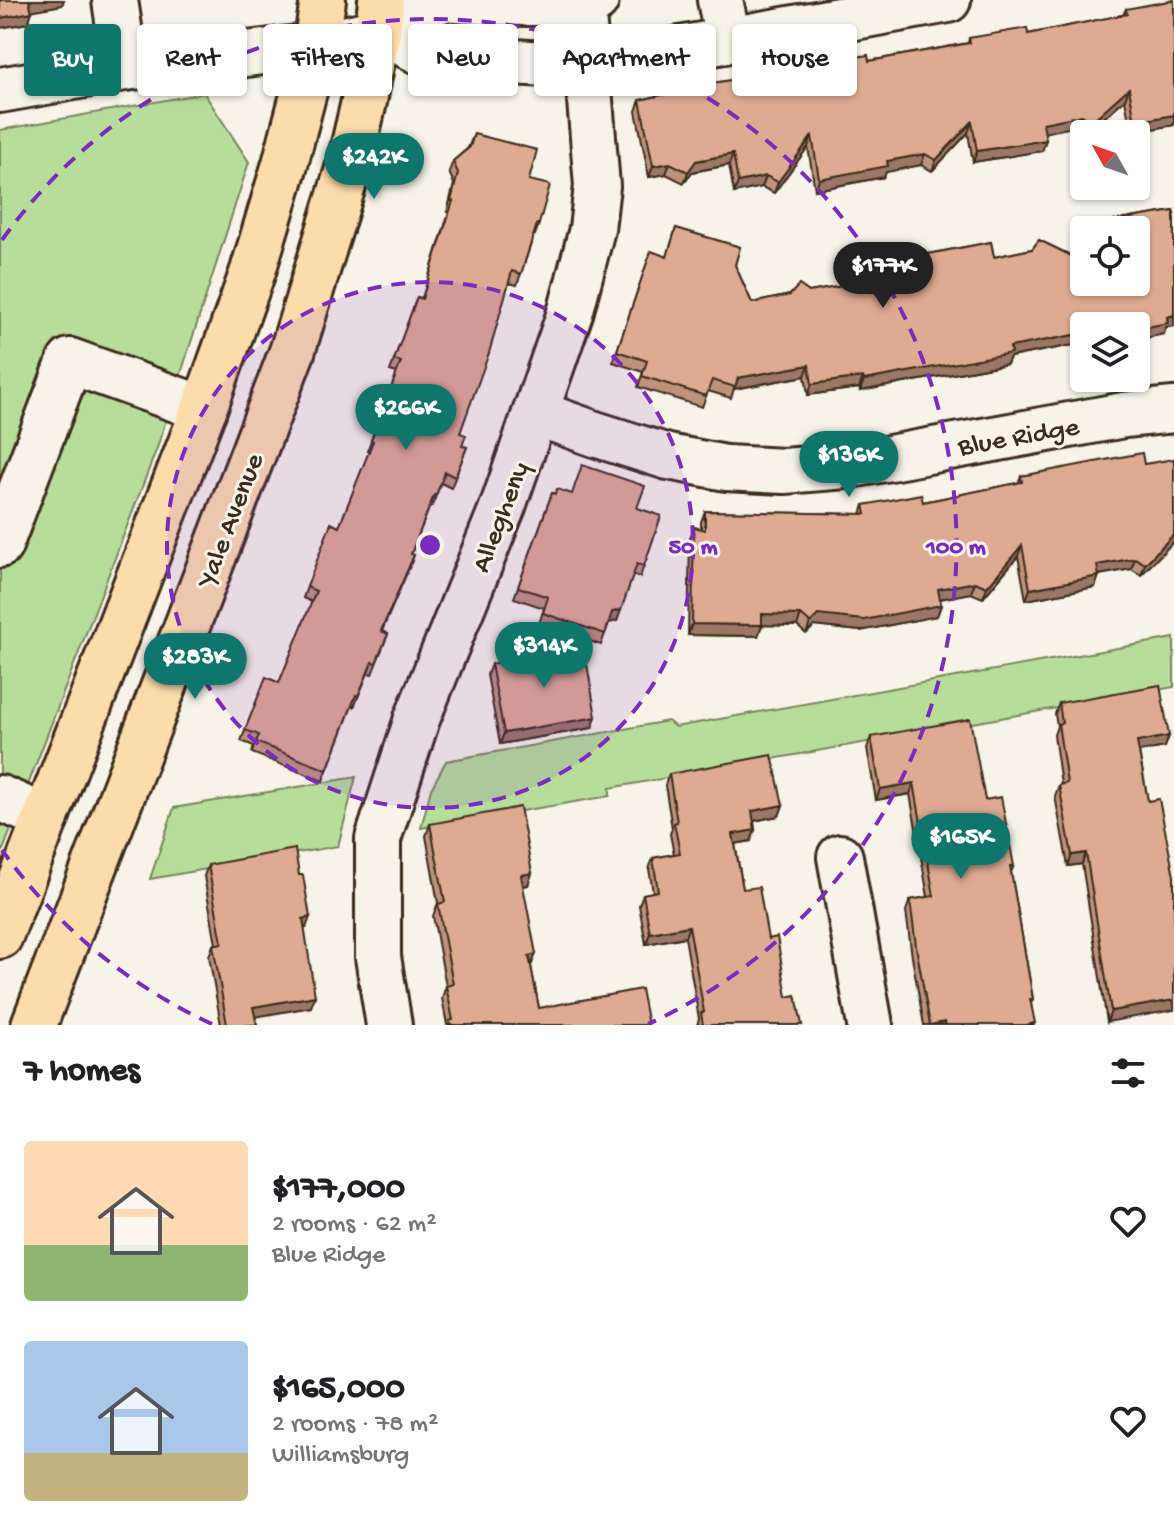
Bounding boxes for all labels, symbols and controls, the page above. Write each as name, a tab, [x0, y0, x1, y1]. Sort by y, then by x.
chip: Buy	[24, 24, 121, 96]
chip: Rent	[137, 24, 247, 96]
chip: Filters	[263, 24, 392, 96]
chip: New	[408, 24, 518, 96]
chip: Apartment	[534, 24, 716, 96]
chip: House	[732, 24, 857, 96]
north arrow	[1070, 120, 1150, 200]
map controls	[1070, 120, 1150, 392]
pin: $242K	[318, 133, 430, 201]
text: $242K	[342, 143, 406, 174]
button: locate	[1070, 216, 1150, 296]
pin: $177K	[827, 242, 939, 310]
text: $177K	[851, 252, 915, 283]
button: layers	[1070, 312, 1150, 392]
pin: $266K	[350, 384, 462, 452]
text: $266K	[373, 394, 439, 425]
street label: Blue Ridge	[955, 411, 1082, 465]
pin: $136K	[793, 431, 905, 499]
text: $136K	[817, 441, 881, 472]
street label: Yale Avenue	[191, 449, 273, 595]
street label: Allegheny	[466, 457, 538, 578]
centre of rings	[416, 531, 444, 559]
text: 50 m	[669, 534, 717, 563]
text: 100 m	[925, 534, 986, 563]
pin: $314K	[488, 622, 600, 690]
text: $314K	[513, 632, 575, 663]
pin: $283K	[139, 633, 251, 701]
text: $283K	[162, 643, 228, 674]
pin: $165K	[905, 813, 1017, 881]
text: $165K	[929, 823, 993, 854]
icon: filters	[1106, 1051, 1150, 1095]
text: 7 homes	[24, 1053, 140, 1093]
text: $177,000	[272, 1170, 405, 1210]
icon: home	[88, 1173, 184, 1269]
icon: heart	[1106, 1199, 1150, 1243]
text: 2 rooms · 62 m²	[272, 1210, 436, 1241]
text: Blue Ridge	[272, 1241, 386, 1272]
text: $165,000	[272, 1370, 405, 1410]
icon: home	[88, 1373, 184, 1469]
icon: heart	[1106, 1399, 1150, 1443]
text: 2 rooms · 78 m²	[272, 1410, 438, 1441]
text: Williamsburg	[272, 1441, 409, 1472]

